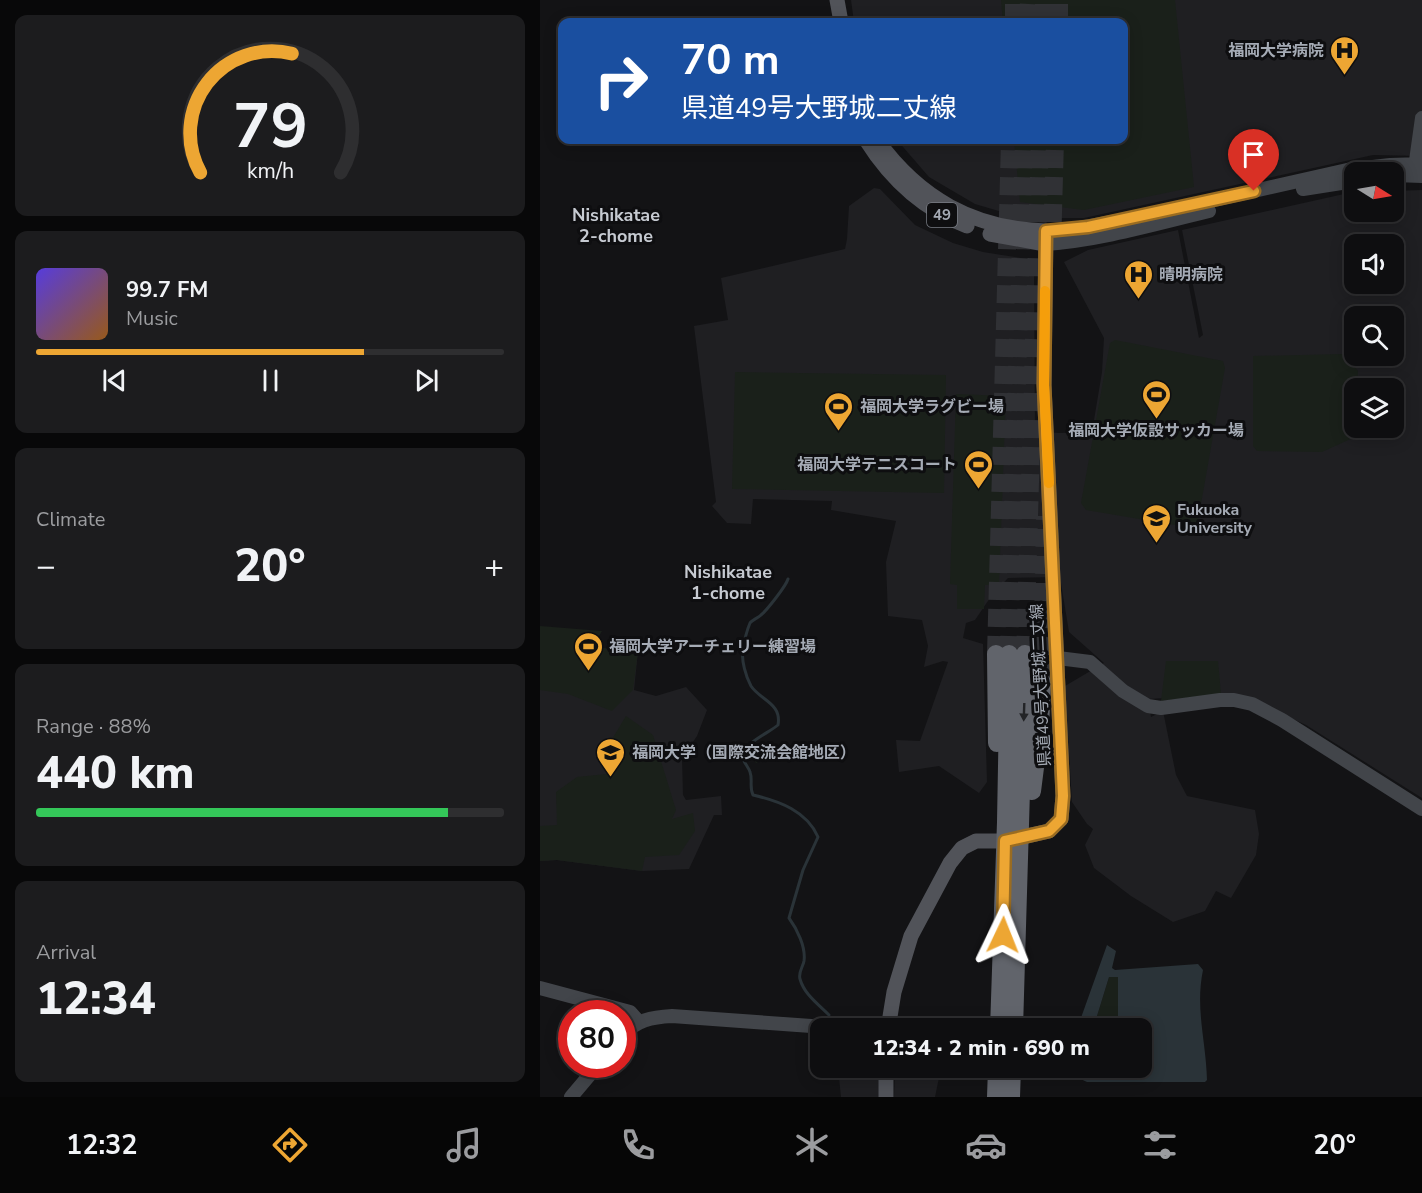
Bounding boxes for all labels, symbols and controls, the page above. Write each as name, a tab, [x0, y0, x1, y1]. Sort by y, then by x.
text: 70 m	[681, 32, 780, 89]
hospital icon: 福岡大学病院	[1329, 34, 1361, 76]
place label: 福岡大学病院	[1228, 40, 1324, 62]
icon: right	[582, 42, 660, 120]
text: 79	[233, 84, 307, 169]
text: 県道49号大野城二丈線	[681, 90, 956, 127]
pin	[1228, 129, 1279, 191]
icon: arrive	[1237, 138, 1270, 171]
text: km/h	[246, 156, 294, 186]
north arrow	[1344, 162, 1404, 222]
map controls	[1344, 162, 1404, 438]
district label: Nishikatae 2-chome	[572, 203, 660, 248]
road number: 49	[927, 203, 957, 227]
button: sound	[1344, 234, 1404, 294]
hospital icon: 晴明病院	[1122, 258, 1154, 300]
place label: 晴明病院	[1159, 264, 1223, 286]
text: 99.7 FM	[126, 275, 208, 305]
text: Music	[126, 305, 178, 332]
button: search	[1344, 306, 1404, 366]
icon: previous	[98, 364, 131, 397]
icon: pause	[254, 364, 287, 397]
icon: next	[410, 364, 443, 397]
sports icon: 福岡大学仮設サッカー場	[1140, 378, 1172, 420]
button: layers	[1344, 378, 1404, 438]
sports icon: 福岡大学ラグビー場	[823, 390, 855, 432]
place label: 福岡大学ラグビー場	[860, 396, 1004, 418]
place label: 福岡大学仮設サッカー場	[1068, 420, 1244, 442]
sports icon: 福岡大学テニスコート	[962, 448, 994, 490]
place label: 福岡大学テニスコート	[797, 454, 957, 476]
place label: Fukuoka University	[1177, 499, 1253, 539]
school or university icon: Fukuoka University	[1140, 502, 1172, 544]
text: Climate	[36, 506, 105, 533]
text: 20°	[234, 536, 306, 597]
text: −	[36, 544, 56, 589]
text: +	[484, 544, 504, 589]
district label: Nishikatae 1-chome	[684, 560, 772, 605]
street label: 県道49号大野城二丈線	[1026, 603, 1056, 767]
sports icon: 福岡大学アーチェリー練習場	[572, 630, 604, 672]
place label: 福岡大学アーチェリー練習場	[609, 636, 816, 658]
one-way arrow	[1019, 703, 1029, 722]
text: Range · 88%	[36, 713, 151, 740]
school or university icon: 福岡大学（国際交流会館地区）	[595, 736, 627, 778]
place label: 福岡大学（国際交流会館地区）	[632, 742, 856, 764]
text: 440 km	[36, 743, 195, 804]
position arrow	[971, 903, 1035, 967]
text: Arrival	[36, 939, 96, 966]
text: 12:34	[36, 969, 156, 1030]
speed limit sign: 80	[558, 1000, 636, 1078]
text: 12:34 · 2 min · 690 m	[872, 1033, 1090, 1063]
icon: directions	[269, 1124, 311, 1166]
icon: music	[443, 1124, 485, 1166]
icon: phone	[617, 1124, 659, 1166]
icon: climate	[791, 1124, 833, 1166]
icon: car	[965, 1124, 1007, 1166]
icon: filters	[1139, 1124, 1181, 1166]
text: 12:32	[66, 1127, 137, 1164]
text: 20°	[1313, 1127, 1356, 1164]

